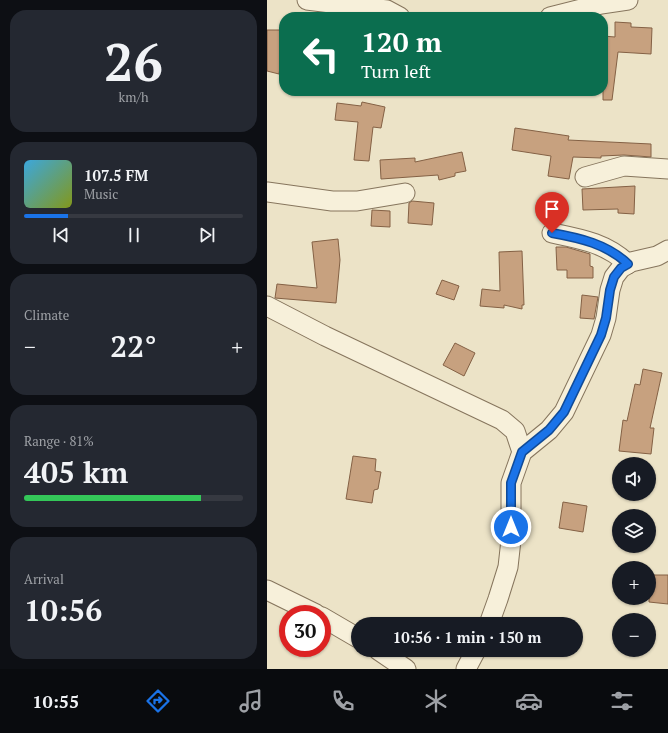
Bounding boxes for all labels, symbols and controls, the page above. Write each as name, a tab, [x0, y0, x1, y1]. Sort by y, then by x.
text: 120 m	[361, 23, 442, 60]
text: 26	[104, 27, 163, 96]
icon: left	[295, 28, 347, 80]
text: Turn left	[361, 59, 431, 83]
text: km/h	[118, 88, 149, 106]
text: 107.5 FM	[84, 165, 148, 185]
text: Music	[84, 185, 118, 203]
pin	[535, 192, 569, 233]
icon: arrive	[541, 198, 563, 220]
icon: previous	[50, 224, 72, 246]
icon: pause	[123, 224, 145, 246]
icon: next	[196, 224, 218, 246]
text: Climate	[24, 306, 69, 324]
text: 22°	[110, 326, 157, 366]
text: −	[24, 332, 36, 361]
text: +	[231, 332, 243, 361]
text: Range · 81%	[24, 432, 94, 450]
text: 405 km	[24, 452, 128, 492]
map controls	[612, 457, 656, 657]
button: sound	[612, 457, 656, 501]
position arrow	[490, 506, 532, 548]
button: layers	[612, 509, 656, 553]
button: +	[612, 561, 656, 605]
text: Arrival	[24, 570, 64, 588]
text: 10:56	[24, 590, 102, 630]
speed limit sign: 30	[279, 605, 331, 657]
button: −	[612, 613, 656, 657]
text: 10:56 · 1 min · 150 m	[393, 627, 541, 647]
icon: directions	[144, 687, 172, 715]
icon: music	[237, 687, 265, 715]
icon: phone	[329, 687, 357, 715]
icon: climate	[422, 687, 450, 715]
icon: car	[515, 687, 543, 715]
icon: filters	[608, 687, 636, 715]
text: 10:55	[32, 689, 79, 713]

